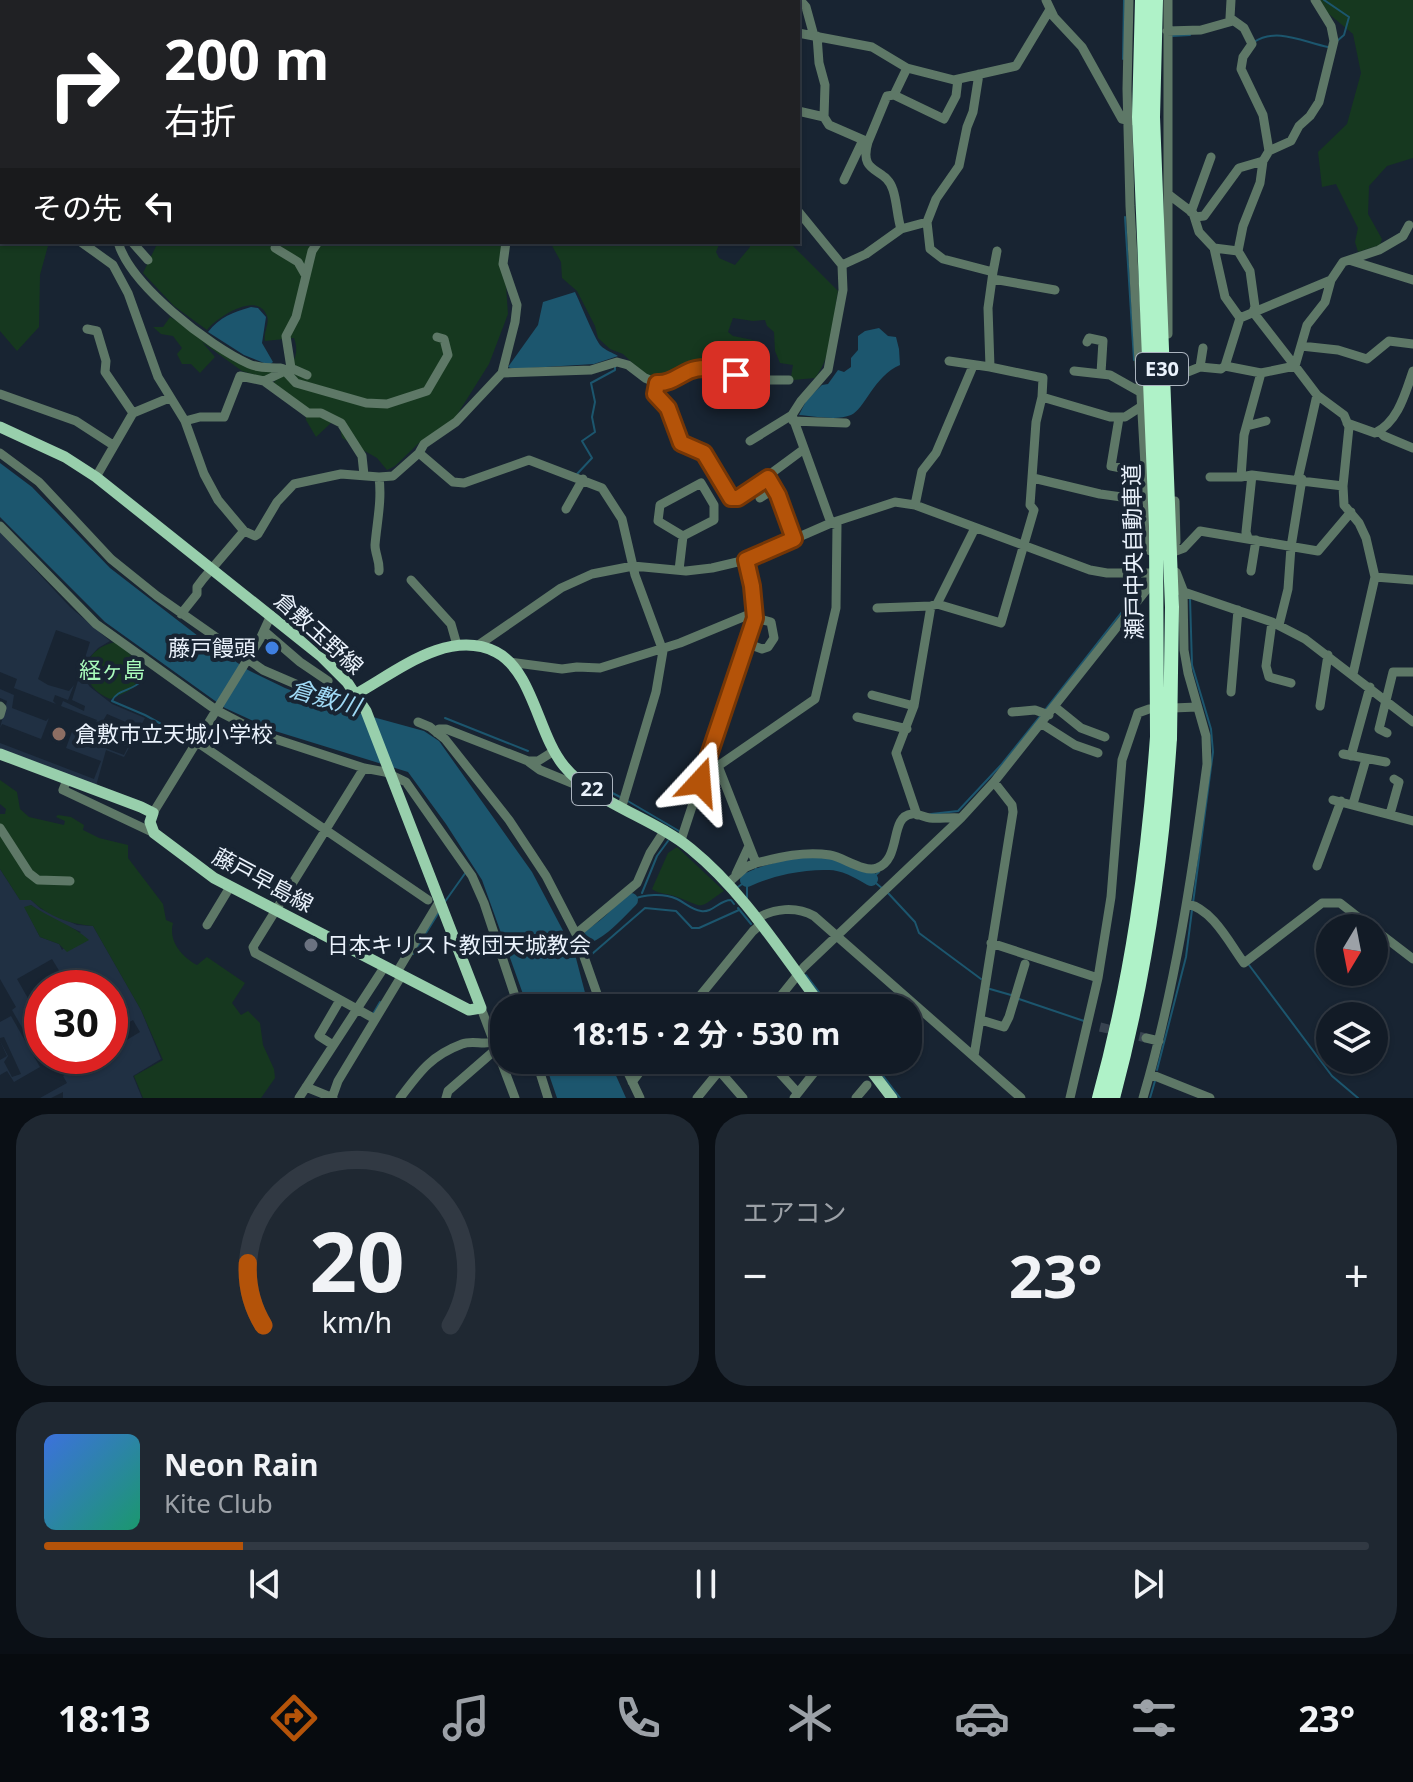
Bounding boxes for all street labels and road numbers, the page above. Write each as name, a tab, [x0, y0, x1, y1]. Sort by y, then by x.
road number: E30	[1136, 353, 1188, 385]
street label: 瀬戸中央自動車道	[1115, 464, 1149, 640]
street label: 倉敷玉野線	[269, 584, 371, 680]
road number: 22	[572, 773, 612, 805]
street label: 藤戸早島線	[208, 840, 319, 918]

